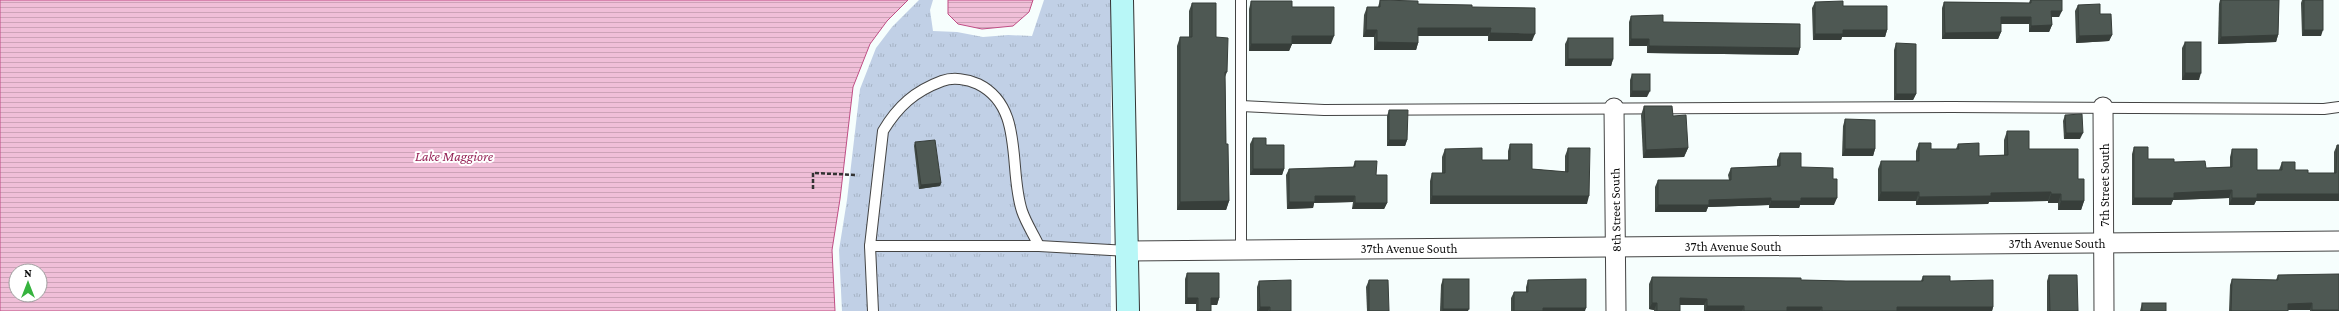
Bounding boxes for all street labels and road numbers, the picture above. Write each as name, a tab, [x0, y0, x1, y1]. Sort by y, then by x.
street label: 7th Street South	[2097, 143, 2112, 227]
street label: 8th Street South	[1607, 168, 1624, 252]
street label: 37th Avenue South	[2008, 236, 2106, 251]
street label: 37th Avenue South	[1684, 239, 1782, 254]
street label: 37th Avenue South	[1360, 241, 1458, 256]

